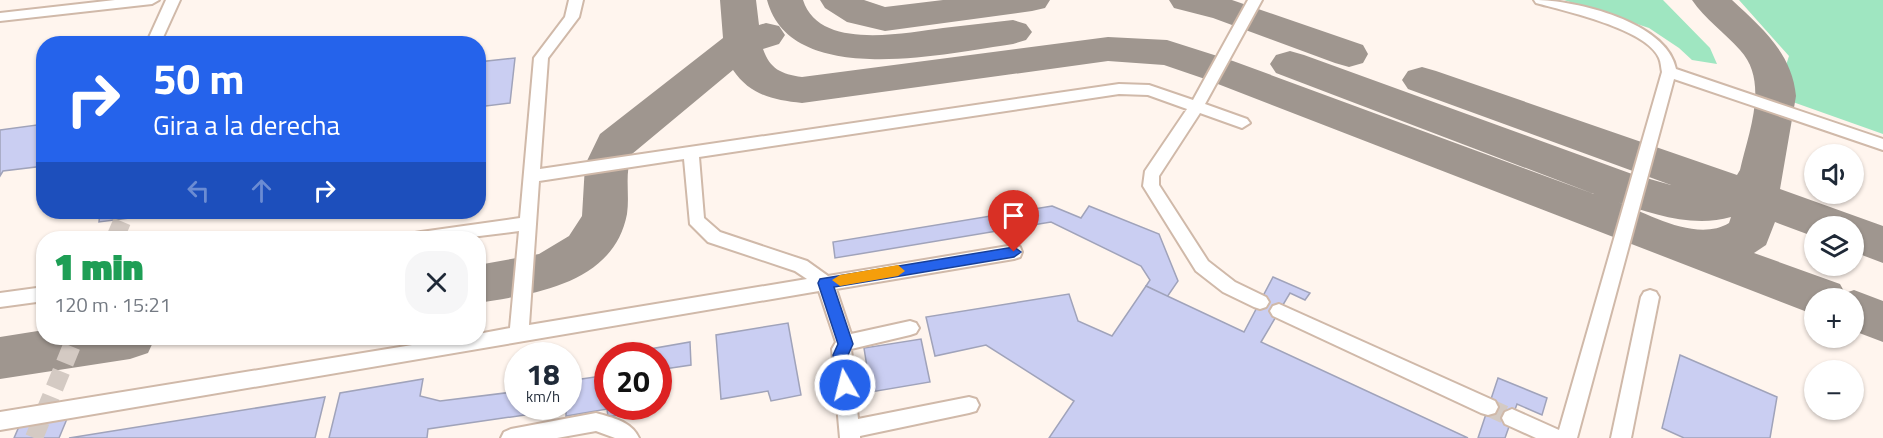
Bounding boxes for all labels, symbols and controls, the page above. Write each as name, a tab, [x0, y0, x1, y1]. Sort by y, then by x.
text: 50 m	[153, 46, 245, 110]
icon: right	[54, 60, 132, 138]
text: Gira a la derecha	[153, 104, 340, 145]
map controls	[1804, 144, 1864, 420]
button: sound	[1804, 144, 1864, 204]
icon: left	[182, 174, 215, 207]
icon: ahead	[245, 174, 278, 207]
icon: right	[308, 174, 341, 207]
pin	[988, 190, 1039, 252]
icon: arrive	[997, 199, 1030, 232]
button: layers	[1804, 216, 1864, 276]
text: 1 min	[54, 239, 143, 294]
button: close	[405, 251, 468, 314]
button: +	[1804, 288, 1864, 348]
text: 120 m · 15:21	[54, 289, 171, 320]
speed limit sign: 20	[594, 342, 672, 420]
text: 18	[526, 351, 560, 397]
position arrow	[813, 353, 877, 417]
button: −	[1804, 360, 1864, 420]
text: km/h	[526, 385, 560, 408]

